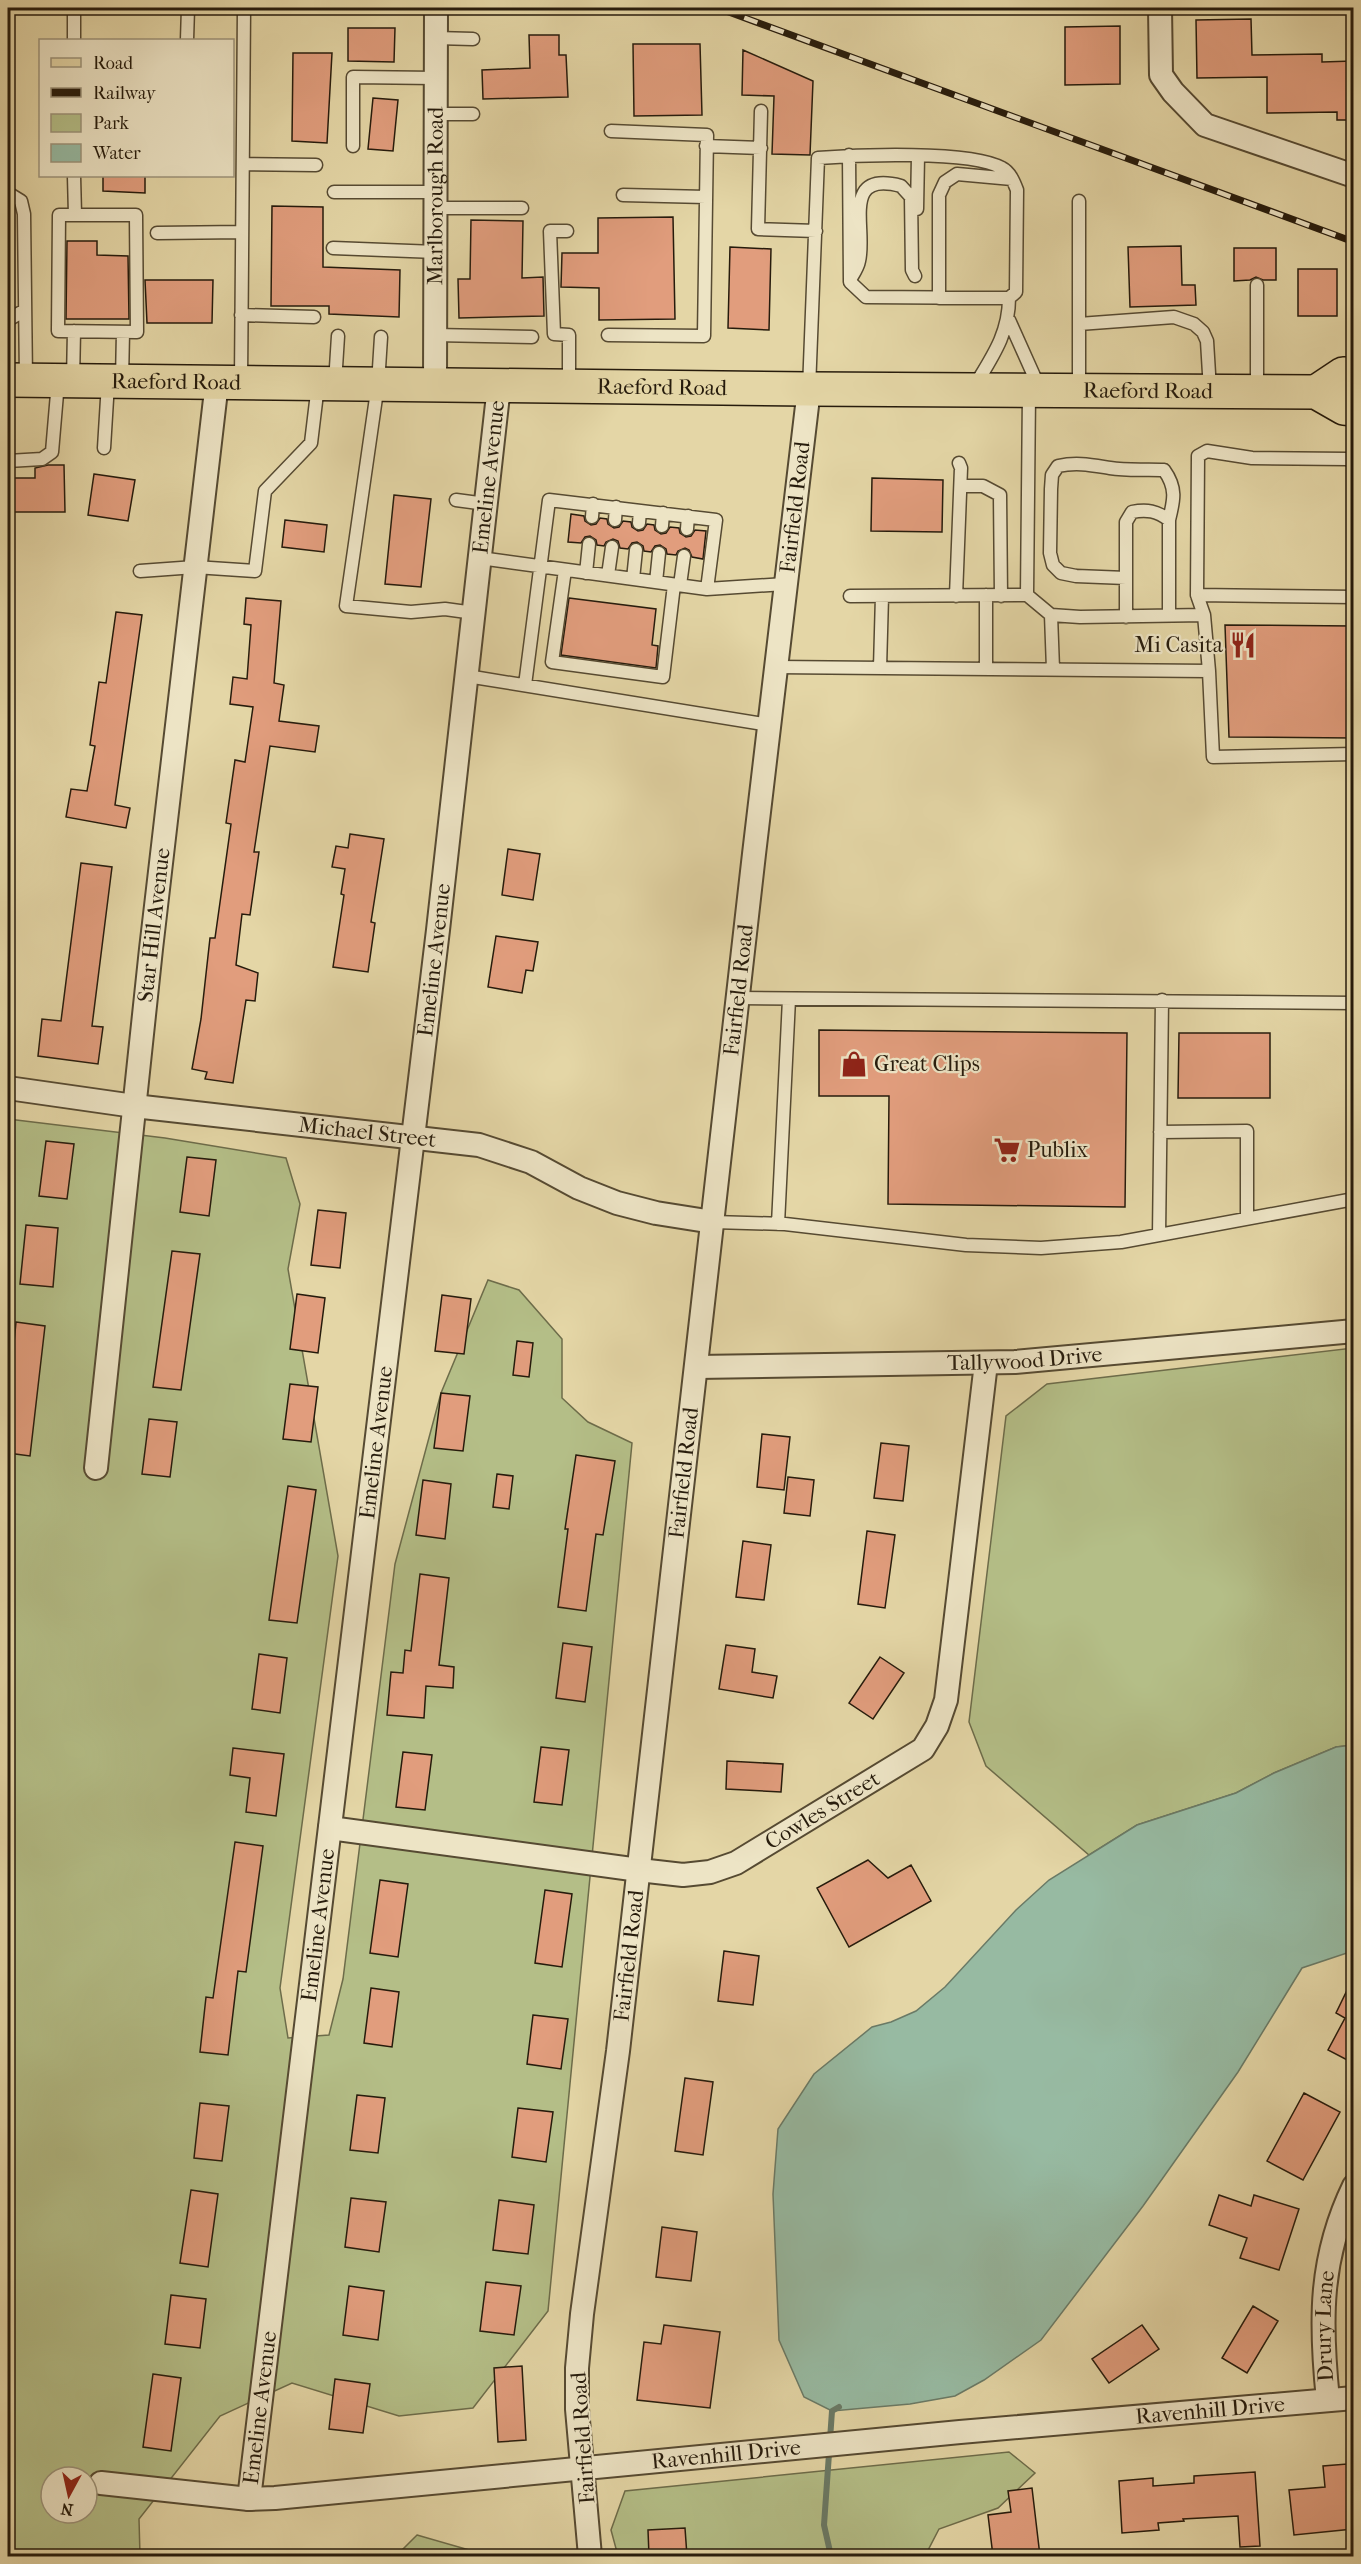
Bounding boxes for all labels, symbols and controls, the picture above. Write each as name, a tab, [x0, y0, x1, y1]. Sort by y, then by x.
legend	[39, 39, 234, 177]
text: Road	[93, 53, 133, 74]
text: Railway	[93, 83, 157, 104]
street label: Marlborough Road	[422, 106, 449, 285]
text: Park	[93, 113, 130, 134]
text: Water	[92, 143, 141, 164]
street label: Raeford Road	[111, 368, 242, 396]
street label: Raeford Road	[597, 374, 728, 401]
street label: Raeford Road	[1083, 378, 1214, 404]
street label: Emeline Avenue	[467, 399, 510, 555]
street label: Fairfield Road	[774, 439, 816, 575]
restaurant icon: Mi Casita	[1228, 630, 1258, 660]
place label: Mi Casita	[1134, 632, 1224, 658]
street label: Star Hill Avenue	[132, 846, 176, 1004]
street label: Emeline Avenue	[412, 882, 456, 1038]
street label: Fairfield Road	[718, 922, 759, 1057]
shop icon: Great Clips	[839, 1049, 869, 1079]
place label: Great Clips	[874, 1051, 980, 1077]
street label: Michael Street	[297, 1112, 438, 1153]
supermarket icon: Publix	[992, 1135, 1022, 1165]
place label: Publix	[1027, 1137, 1089, 1163]
street label: Tallywood Drive	[947, 1341, 1104, 1376]
street label: Emeline Avenue	[354, 1364, 398, 1521]
street label: Fairfield Road	[663, 1405, 704, 1540]
street label: Cowles Street	[760, 1765, 885, 1855]
street label: Emeline Avenue	[296, 1847, 340, 2003]
street label: Fairfield Road	[608, 1888, 649, 2023]
street label: Drury Lane	[1310, 2269, 1340, 2383]
street label: Emeline Avenue	[238, 2329, 282, 2486]
street label: Fairfield Road	[565, 2370, 601, 2505]
street label: Ravenhill Drive	[1134, 2391, 1286, 2430]
street label: Ravenhill Drive	[650, 2434, 802, 2475]
north arrow	[39, 2465, 99, 2525]
text: N	[59, 2499, 74, 2520]

